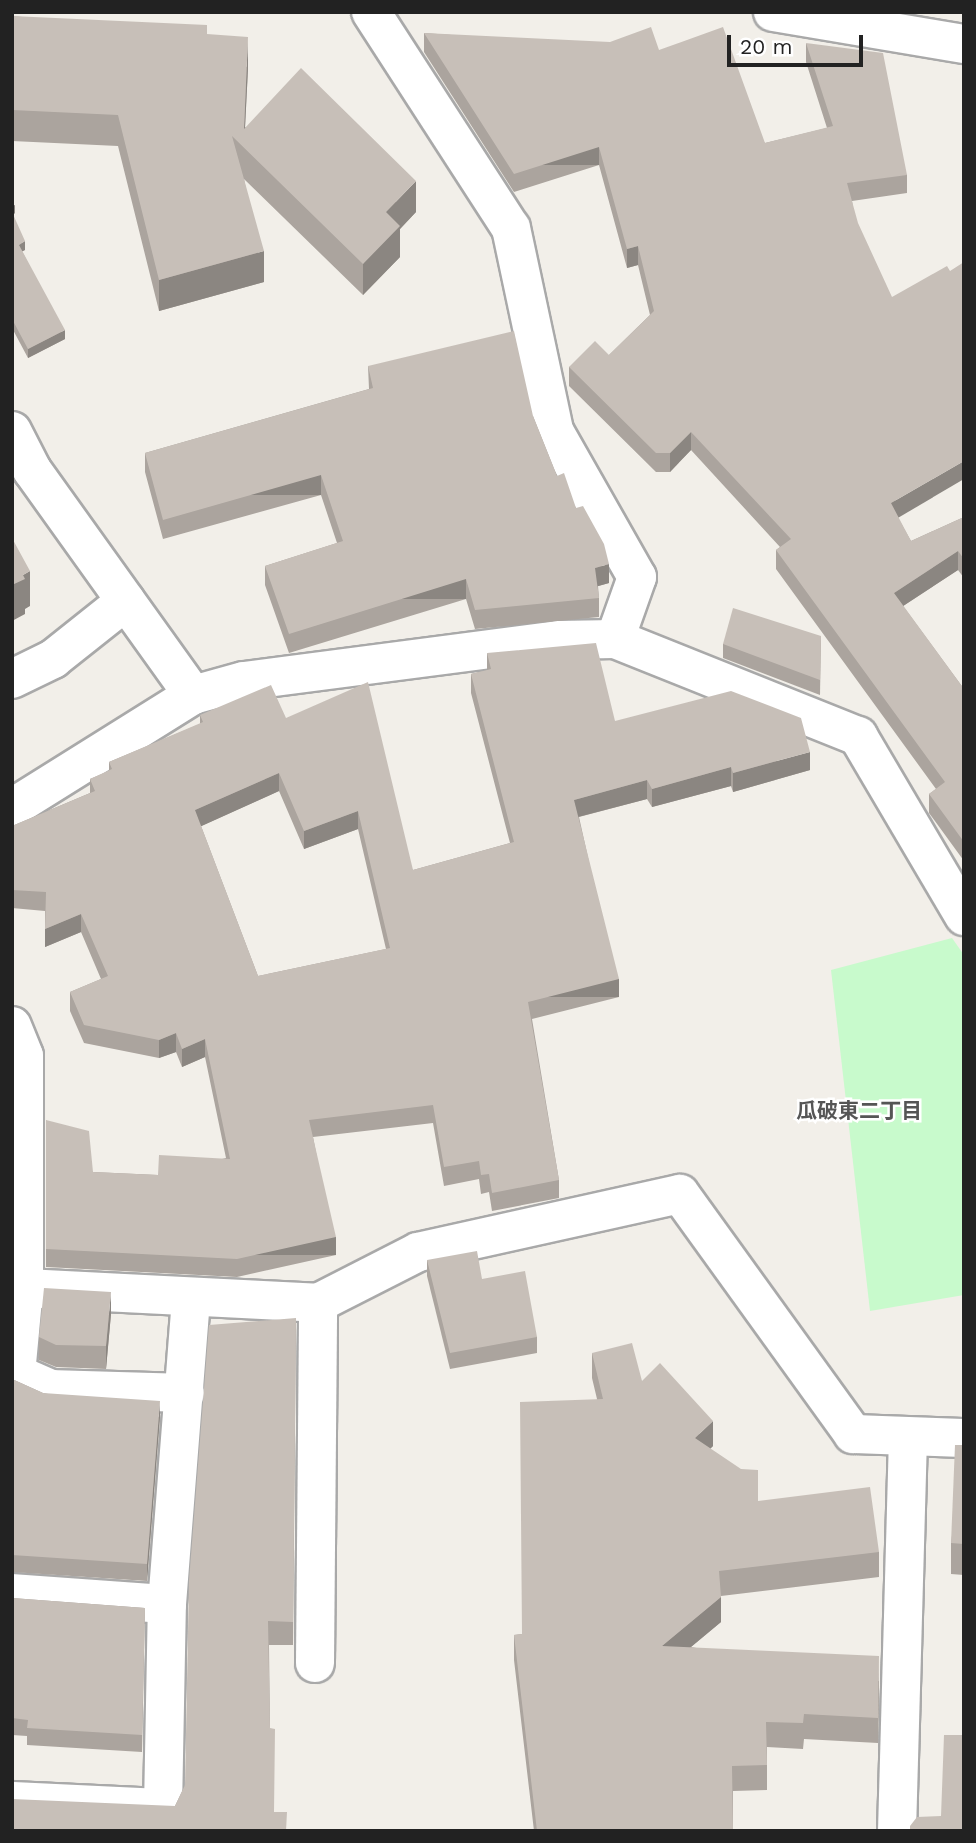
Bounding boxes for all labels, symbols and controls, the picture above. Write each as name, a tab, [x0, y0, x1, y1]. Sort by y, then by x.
scale bar	[731, 21, 867, 65]
text: 20 m	[740, 34, 792, 59]
district label: 瓜破東二丁目	[796, 1098, 922, 1124]

